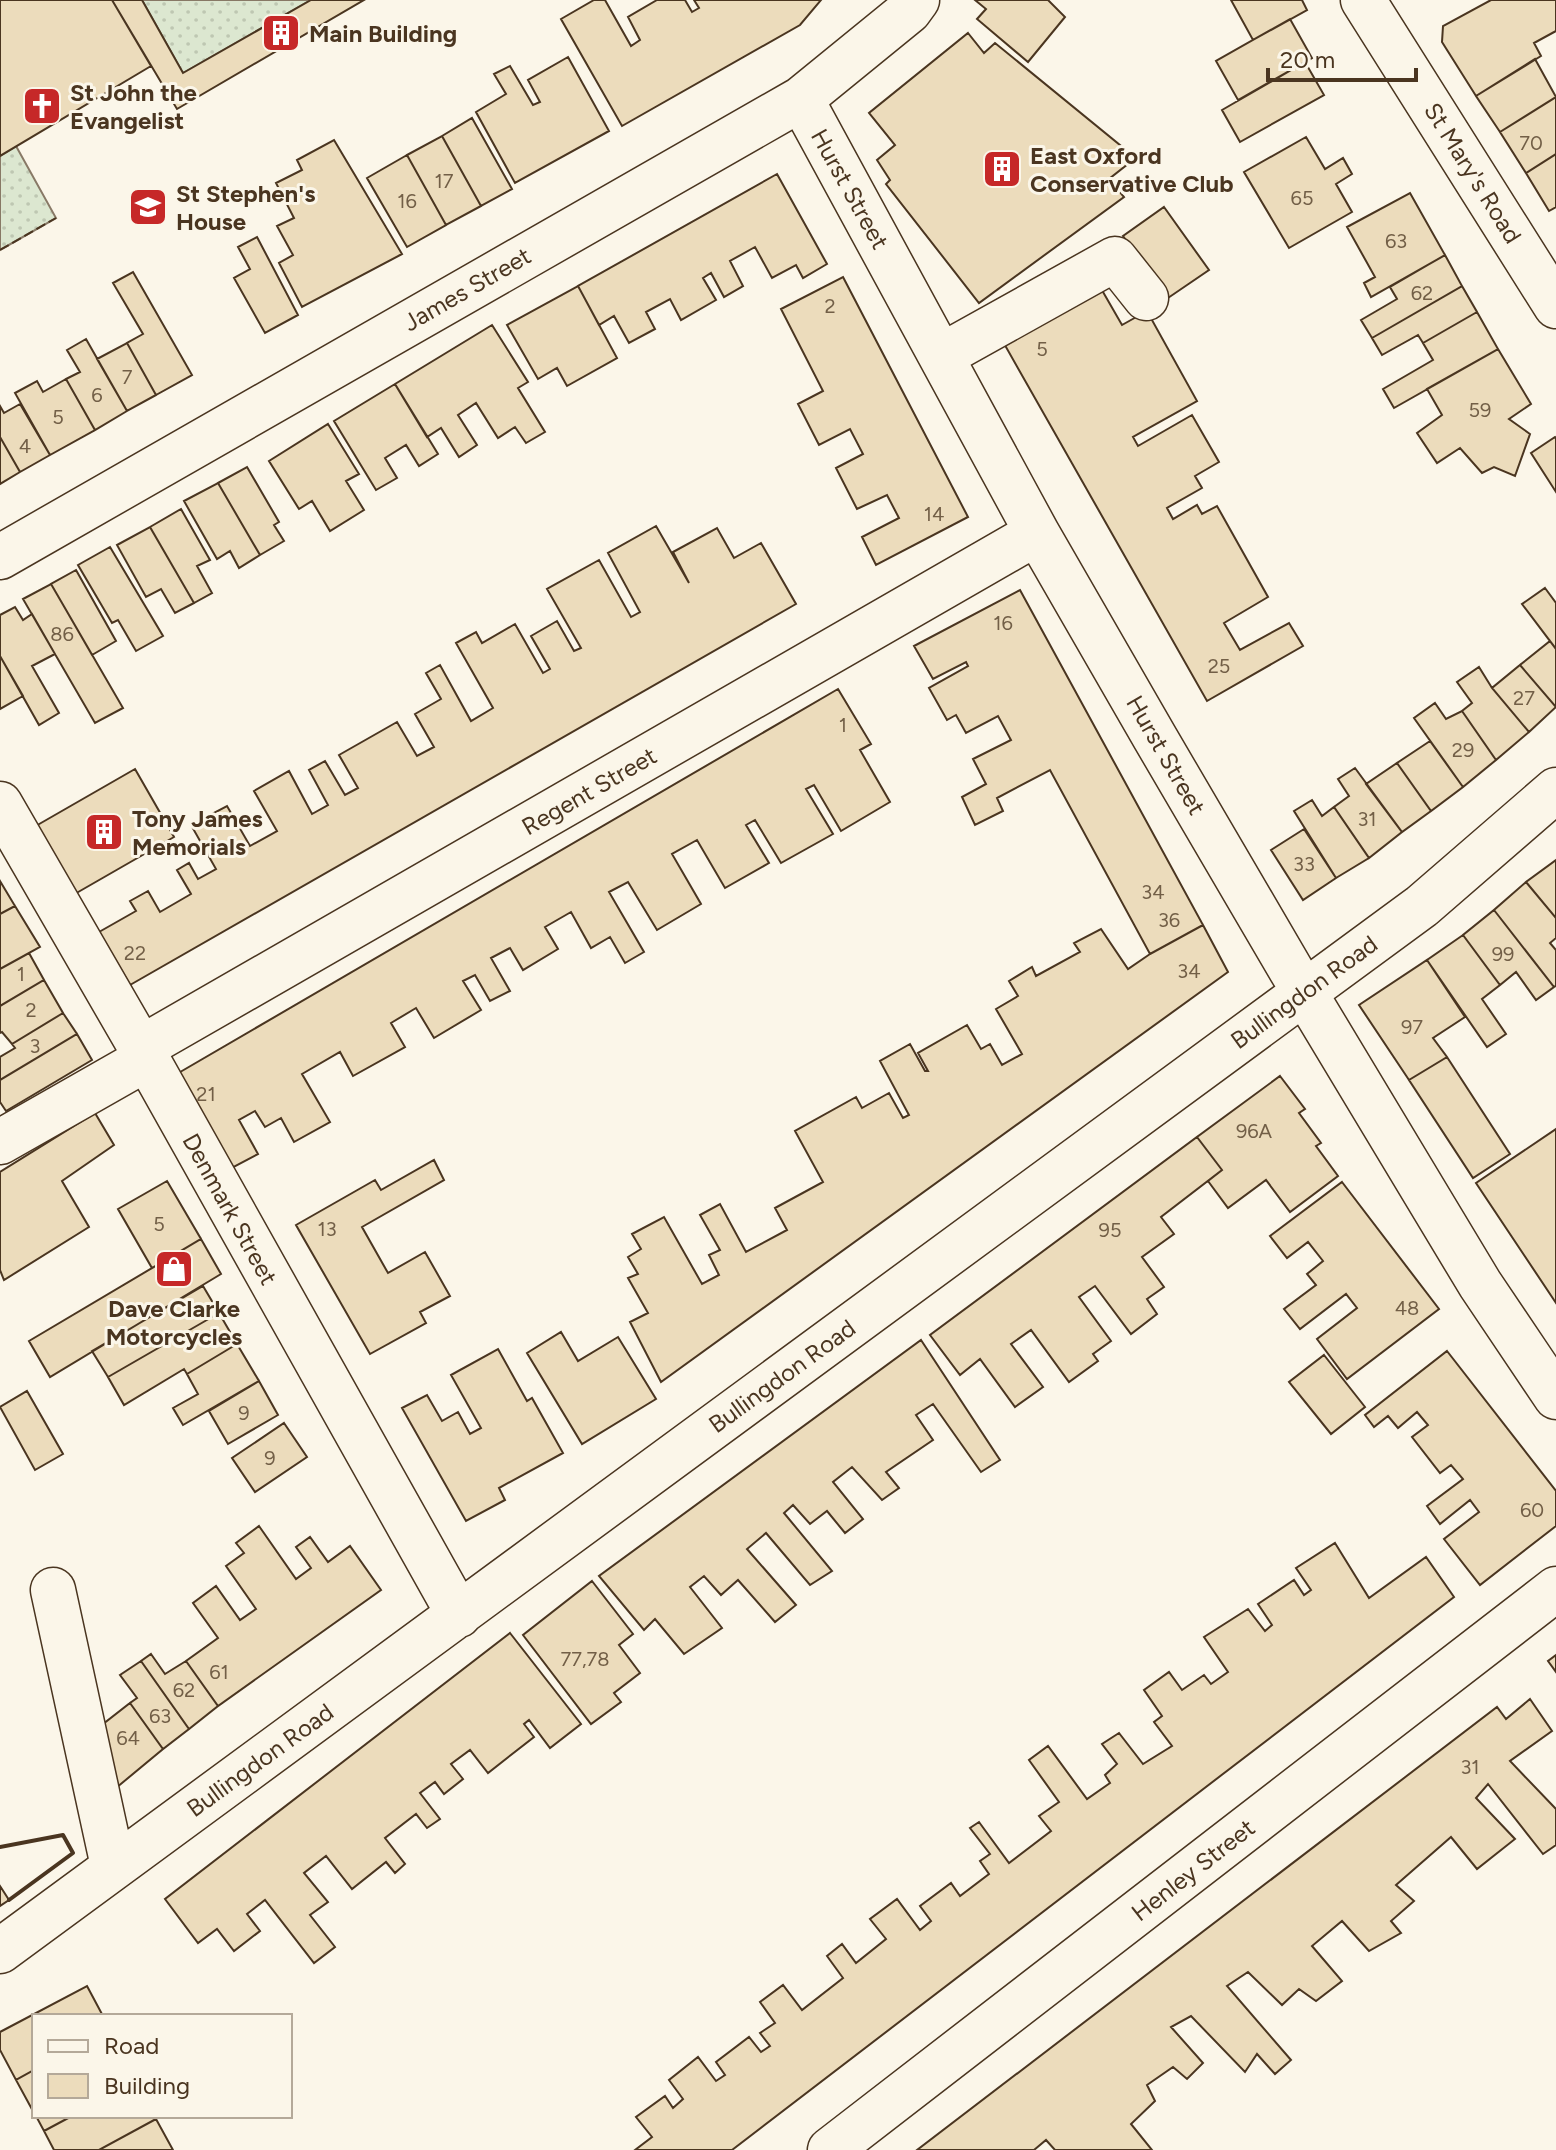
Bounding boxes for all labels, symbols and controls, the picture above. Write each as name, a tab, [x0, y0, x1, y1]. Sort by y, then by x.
building icon: Main Building	[260, 12, 302, 54]
place label: Main Building	[309, 19, 457, 48]
scale bar	[1268, 32, 1416, 82]
text: 20 m	[1280, 45, 1335, 74]
place label: St John the Evangelist	[70, 78, 197, 135]
church icon: St John the Evangelist	[21, 85, 63, 127]
street label: St Mary's Road	[1418, 97, 1528, 249]
street label: Hurst Street	[805, 124, 895, 254]
house number: 70	[1519, 131, 1543, 155]
place label: East Oxford Conservative Club	[1030, 141, 1233, 198]
building icon: East Oxford Conservative Club	[981, 148, 1023, 190]
house number: 17	[435, 169, 454, 193]
place label: St Stephen's House	[176, 179, 315, 236]
school or university icon: St Stephen's House	[127, 186, 169, 228]
house number: 65	[1291, 186, 1313, 210]
house number: 16	[397, 189, 417, 213]
house number: 63	[1385, 229, 1407, 253]
street label: James Street	[398, 241, 536, 337]
house number: 62	[1411, 281, 1433, 305]
house number: 2	[824, 294, 836, 318]
house number: 5	[1036, 337, 1048, 361]
house number: 7	[122, 365, 133, 389]
house number: 6	[91, 383, 103, 407]
house number: 59	[1469, 398, 1491, 422]
house number: 5	[52, 405, 64, 429]
house number: 4	[19, 434, 31, 458]
house number: 14	[924, 502, 944, 526]
house number: 16	[993, 611, 1013, 635]
house number: 86	[50, 622, 74, 646]
house number: 25	[1208, 654, 1230, 678]
house number: 27	[1513, 686, 1535, 710]
street label: Hurst Street	[1120, 690, 1212, 820]
house number: 1	[839, 713, 847, 737]
house number: 29	[1452, 738, 1474, 762]
street label: Regent Street	[516, 741, 662, 841]
place label: Tony James Memorials	[132, 804, 263, 861]
house number: 31	[1357, 807, 1377, 831]
building icon: Tony James Memorials	[83, 811, 125, 853]
house number: 33	[1293, 852, 1315, 876]
house number: 34	[1141, 880, 1165, 904]
house number: 36	[1158, 908, 1180, 932]
street label: Bullingdon Road	[1225, 929, 1383, 1055]
house number: 22	[124, 941, 146, 965]
house number: 99	[1492, 942, 1514, 966]
house number: 34	[1177, 959, 1201, 983]
house number: 1	[17, 962, 25, 986]
house number: 2	[25, 998, 37, 1022]
house number: 97	[1401, 1015, 1423, 1039]
house number: 3	[30, 1034, 40, 1058]
house number: 21	[196, 1082, 216, 1106]
house number: 96A	[1236, 1119, 1273, 1143]
street label: Denmark Street	[176, 1128, 284, 1290]
house number: 5	[153, 1212, 165, 1236]
house number: 13	[317, 1217, 337, 1241]
house number: 95	[1099, 1218, 1121, 1242]
shop icon: Dave Clarke Motorcycles	[153, 1248, 195, 1290]
place label: Dave Clarke Motorcycles	[106, 1294, 242, 1351]
house number: 48	[1395, 1296, 1419, 1320]
street label: Bullingdon Road	[703, 1313, 861, 1439]
house number: 9	[238, 1401, 250, 1425]
house number: 9	[264, 1446, 276, 1470]
house number: 60	[1520, 1498, 1544, 1522]
house number: 77,78	[560, 1647, 610, 1671]
house number: 61	[209, 1660, 229, 1684]
house number: 62	[173, 1678, 195, 1702]
street label: Bullingdon Road	[181, 1697, 339, 1823]
house number: 63	[149, 1704, 171, 1728]
house number: 64	[116, 1726, 140, 1750]
house number: 31	[1460, 1755, 1480, 1779]
street label: Henley Street	[1126, 1813, 1260, 1927]
legend	[32, 2014, 292, 2118]
text: Road	[104, 2031, 159, 2060]
text: Building	[104, 2071, 190, 2100]

